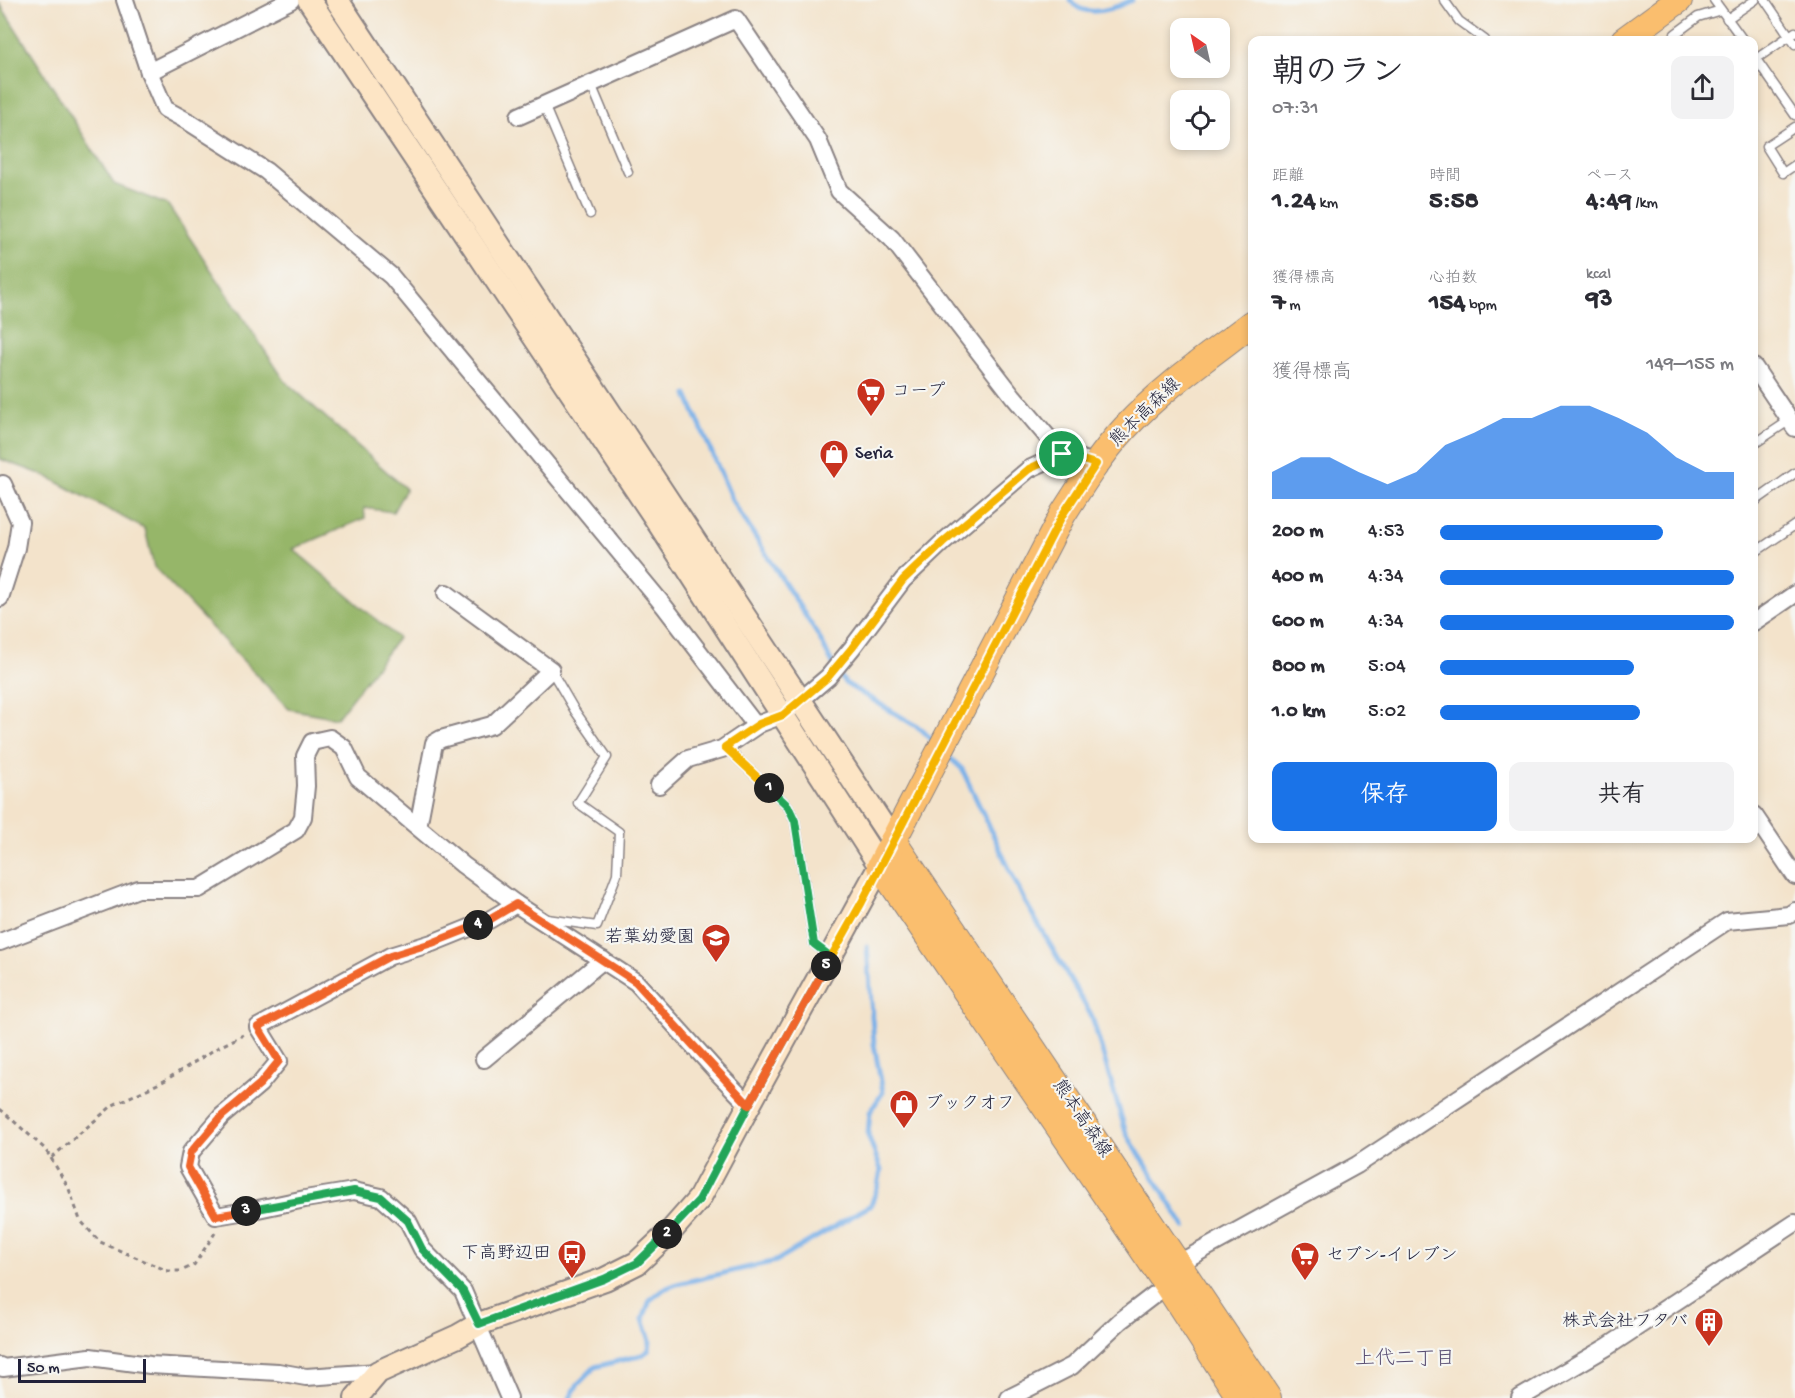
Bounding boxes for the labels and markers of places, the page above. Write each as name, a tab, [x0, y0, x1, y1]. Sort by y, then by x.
supermarket icon: コープ	[855, 376, 887, 418]
place label: コープ	[892, 381, 945, 403]
pin	[1036, 428, 1087, 479]
shop icon: Seria	[818, 438, 850, 480]
place label: Seria	[855, 444, 894, 465]
pin: 1	[754, 773, 784, 803]
pin: 4	[463, 910, 493, 940]
school or university icon: 若葉幼愛園	[700, 922, 732, 964]
place label: 若葉幼愛園	[605, 927, 695, 949]
pin: 5	[811, 951, 841, 981]
shop icon: ブックオフ	[888, 1088, 920, 1130]
place label: ブックオフ	[925, 1093, 1015, 1115]
pin: 3	[231, 1196, 261, 1226]
pin: 2	[652, 1219, 682, 1249]
bus stop icon: 下高野辺田	[556, 1238, 588, 1280]
supermarket icon: セブン-イレブン	[1289, 1240, 1321, 1282]
place label: 下高野辺田	[461, 1243, 551, 1265]
place label: セブン-イレブン	[1326, 1245, 1458, 1267]
building icon: 株式会社フタバ	[1693, 1306, 1725, 1348]
place label: 株式会社フタバ	[1562, 1311, 1688, 1333]

